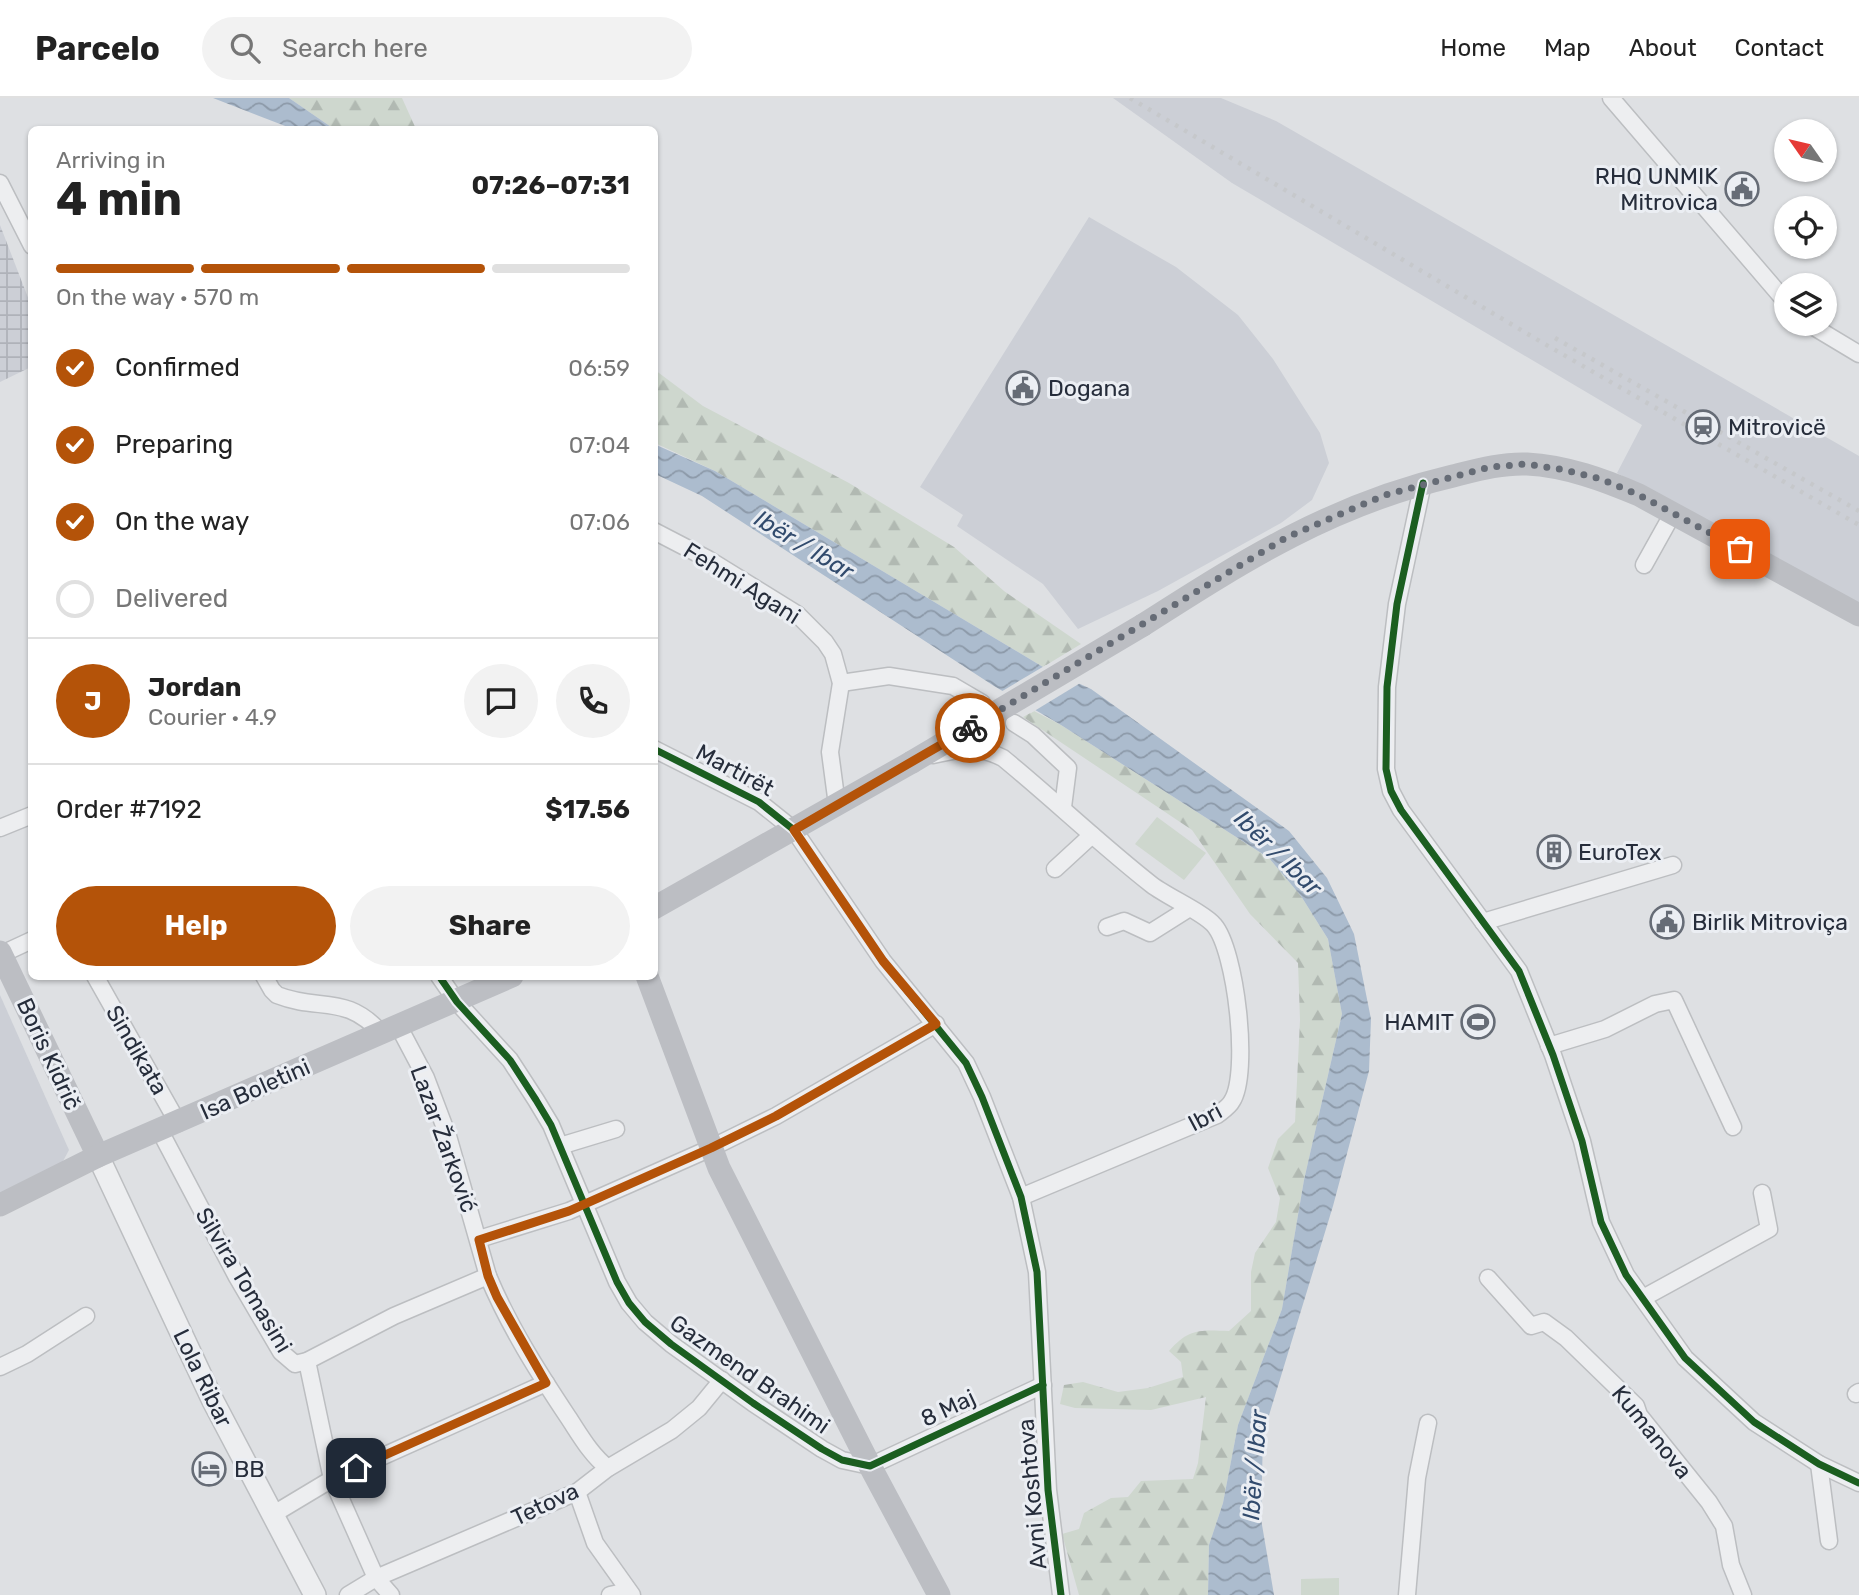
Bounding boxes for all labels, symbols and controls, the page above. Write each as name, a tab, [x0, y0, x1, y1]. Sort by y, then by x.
search box	[202, 17, 692, 80]
text: Parcelo	[35, 29, 160, 68]
icon: search	[226, 29, 264, 67]
text: Search here	[282, 33, 428, 64]
text: Home	[1440, 34, 1506, 62]
text: Map	[1544, 34, 1591, 62]
text: About	[1629, 34, 1697, 62]
text: Contact	[1735, 34, 1824, 62]
north arrow	[1774, 119, 1838, 182]
map controls	[1774, 119, 1837, 336]
text: Arriving in	[56, 146, 166, 174]
place label: RHQ UNMIK Mitrovica	[1595, 162, 1718, 216]
text: 07:26–07:31	[471, 170, 630, 201]
public building icon: RHQ UNMIK Mitrovica	[1723, 170, 1761, 208]
text: 4 min	[56, 172, 182, 227]
button: locate	[1774, 196, 1837, 259]
button: layers	[1774, 273, 1837, 336]
text: On the way · 570 m	[56, 283, 259, 311]
icon: check	[56, 349, 94, 387]
text: Confirmed	[115, 352, 240, 383]
text: 06:59	[568, 354, 630, 382]
public building icon: Dogana	[1004, 369, 1042, 407]
place label: Dogana	[1048, 374, 1130, 402]
station icon: Mitrovicë	[1684, 408, 1722, 446]
place label: Mitrovicë	[1728, 413, 1826, 441]
icon: check	[56, 426, 94, 464]
text: Preparing	[115, 429, 233, 460]
text: 07:04	[569, 431, 630, 459]
icon: check	[56, 503, 94, 541]
water label: Ibër / Ibar	[749, 504, 859, 586]
text: On the way	[115, 506, 249, 537]
text: 07:06	[569, 508, 630, 536]
pin	[1710, 519, 1770, 579]
icon: bag	[1721, 530, 1759, 568]
street label: Fehmi Agani	[678, 536, 806, 630]
text: Delivered	[115, 583, 228, 614]
button: chat	[464, 664, 538, 738]
button: phone	[556, 664, 630, 738]
text: Jordan	[148, 672, 241, 703]
text: J	[84, 686, 102, 717]
courier	[935, 693, 1005, 763]
text: Courier · 4.9	[148, 703, 277, 731]
icon: bike	[951, 709, 989, 747]
street label: Martirët	[691, 738, 779, 802]
text: Order #7192	[56, 794, 202, 825]
text: $17.56	[545, 794, 630, 825]
water label: Ibër / Ibar	[1228, 804, 1328, 902]
building icon: EuroTex	[1535, 833, 1573, 871]
place label: EuroTex	[1578, 838, 1661, 866]
button: Help	[56, 886, 336, 966]
button: Share	[350, 886, 630, 966]
public building icon: Birlik Mitroviça	[1648, 903, 1686, 941]
place label: Birlik Mitroviça	[1692, 908, 1848, 936]
street label: Boris Kidrič	[11, 994, 87, 1114]
street label: Sindikata	[100, 1000, 174, 1100]
sports icon: HAMIT	[1459, 1003, 1497, 1041]
place label: HAMIT	[1384, 1008, 1454, 1036]
street label: Isa Boletini	[196, 1052, 314, 1126]
street label: Lazar Žarković	[404, 1062, 484, 1216]
street label: Ibri	[1183, 1097, 1227, 1137]
street label: Silvira Tomasini	[190, 1202, 298, 1358]
street label: Gazmend Brahimi	[665, 1308, 835, 1440]
street label: Lola Ribar	[167, 1324, 239, 1432]
street label: Kumanova	[1606, 1380, 1698, 1484]
street label: 8 Maj	[916, 1383, 980, 1433]
water label: Ibër / Ibar	[1237, 1408, 1273, 1521]
street label: Avni Koshtova	[1011, 1417, 1053, 1571]
pin	[326, 1438, 386, 1498]
icon: home	[337, 1449, 375, 1487]
hotel icon: BB	[190, 1450, 228, 1488]
place label: BB	[234, 1455, 265, 1483]
street label: Tetova	[507, 1476, 583, 1532]

